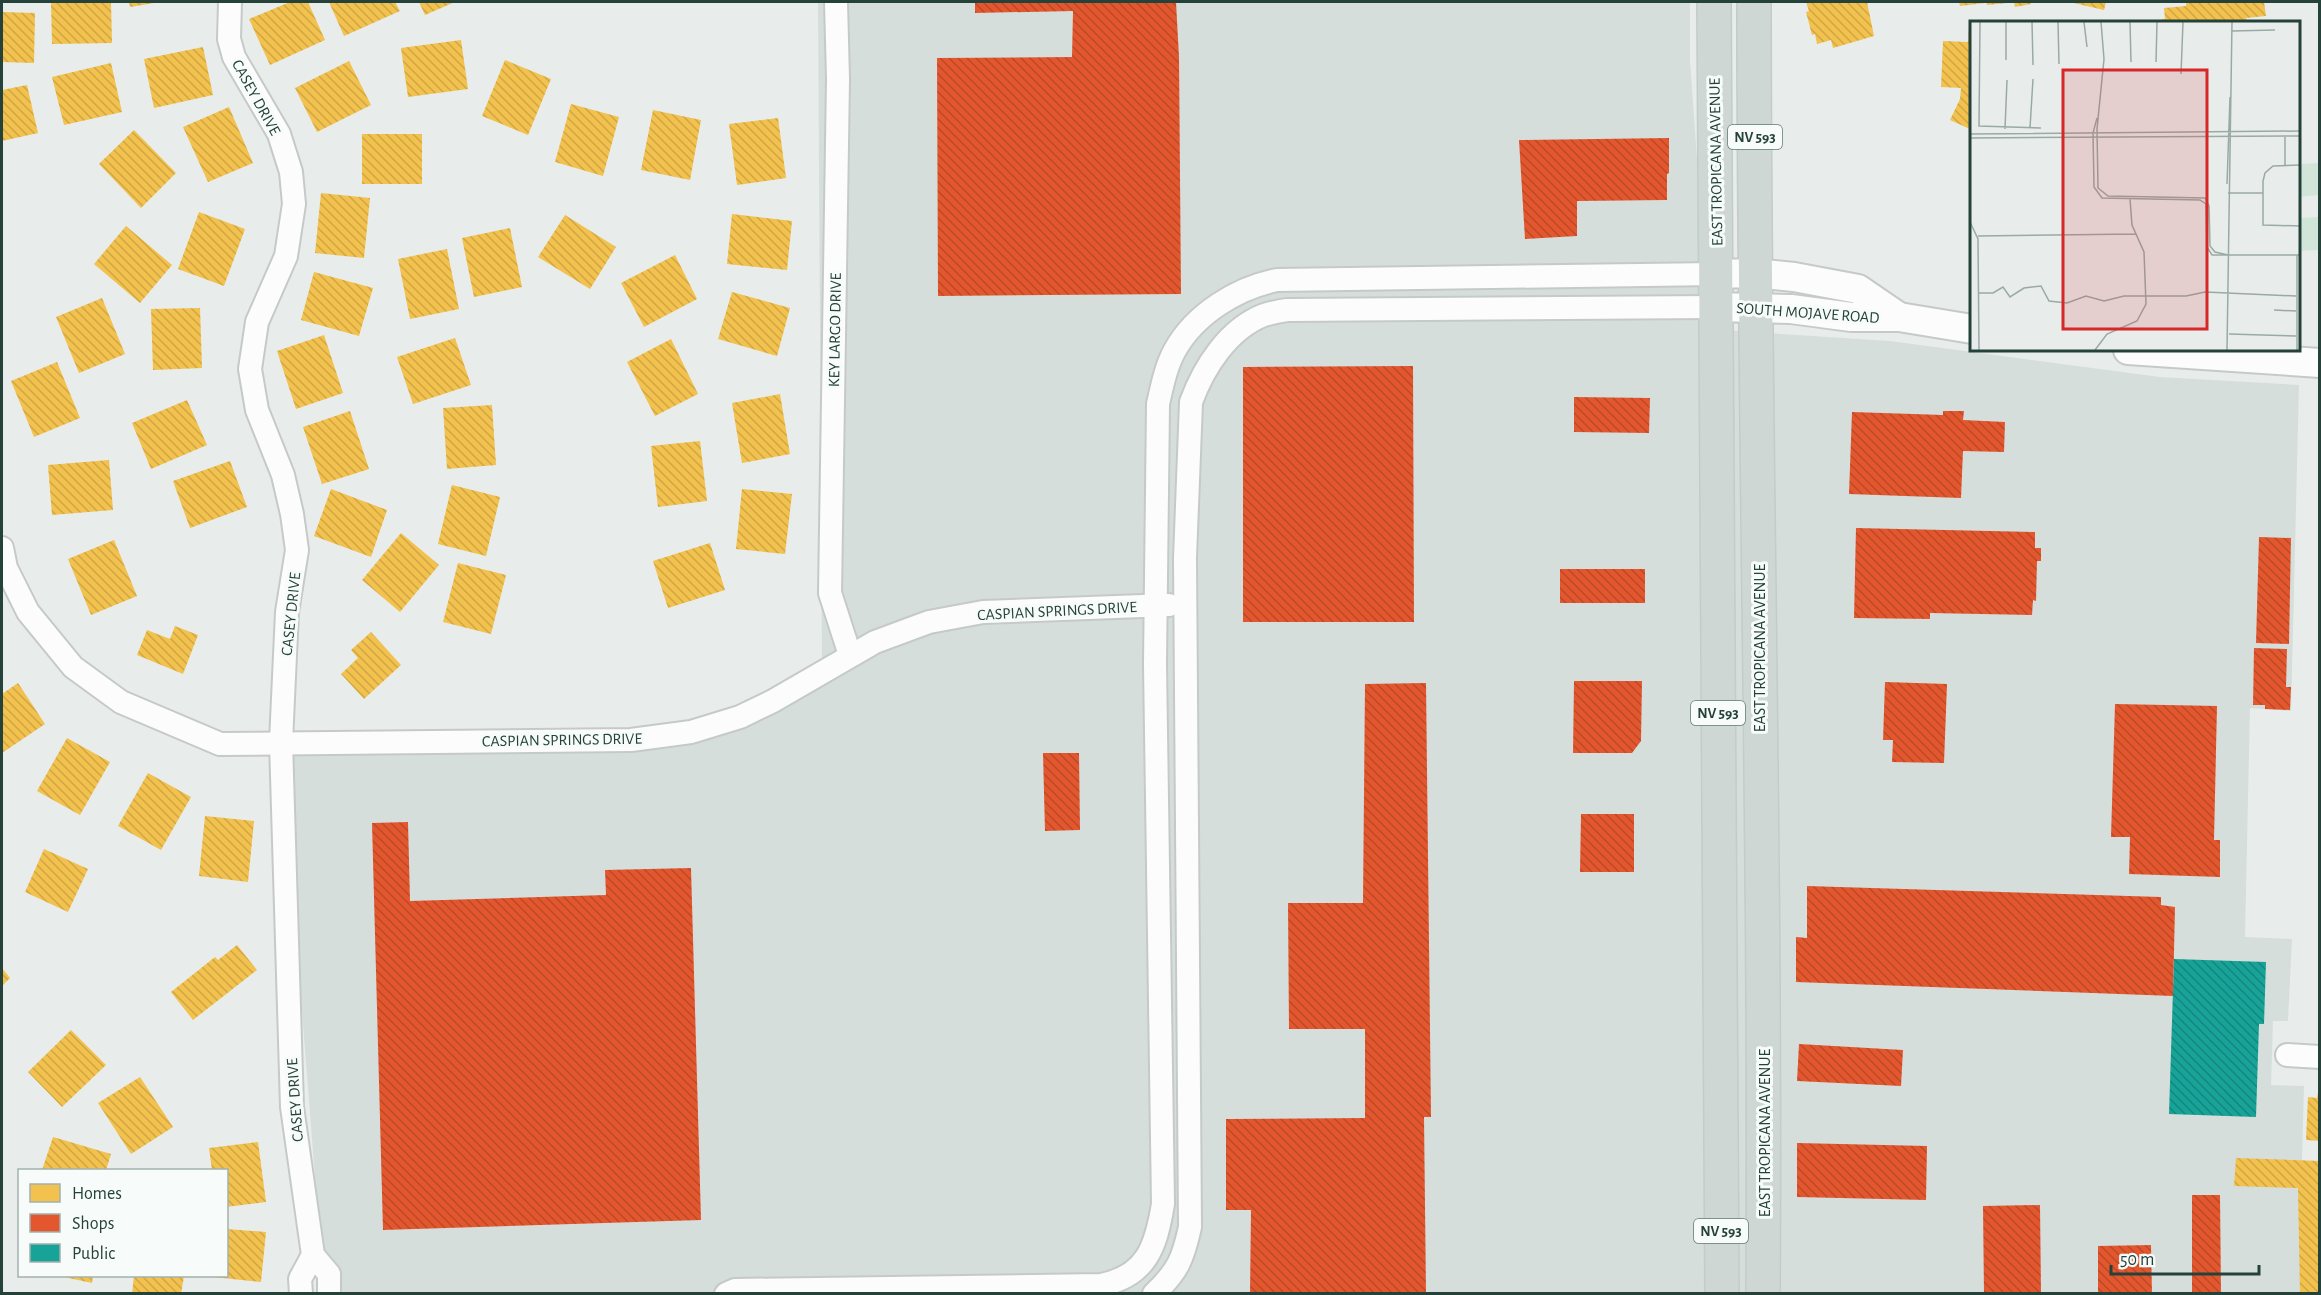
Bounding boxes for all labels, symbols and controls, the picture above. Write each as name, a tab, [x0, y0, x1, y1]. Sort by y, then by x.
inset map	[1970, 21, 2300, 351]
street label: CASEY DRIVE	[229, 57, 284, 138]
street label: EAST TROPICANA AVENUE	[1707, 77, 1725, 246]
road number: NV 593	[1728, 125, 1782, 149]
street label: KEY LARGO DRIVE	[826, 272, 844, 387]
street label: SOUTH MOJAVE ROAD	[1736, 300, 1880, 326]
street label: EAST TROPICANA AVENUE	[1752, 563, 1768, 732]
street label: CASEY DRIVE	[279, 571, 303, 657]
street label: CASPIAN SPRINGS DRIVE	[977, 599, 1138, 623]
road number: NV 593	[1691, 701, 1745, 725]
street label: CASPIAN SPRINGS DRIVE	[482, 731, 642, 749]
street label: EAST TROPICANA AVENUE	[1757, 1048, 1773, 1217]
street label: CASEY DRIVE	[284, 1057, 306, 1142]
legend	[18, 1169, 228, 1277]
text: Homes	[72, 1185, 122, 1203]
text: Shops	[72, 1215, 114, 1233]
road number: NV 593	[1694, 1219, 1748, 1243]
scale bar	[2111, 1238, 2260, 1276]
text: Public	[72, 1245, 115, 1263]
text: 50 m	[2120, 1251, 2154, 1269]

